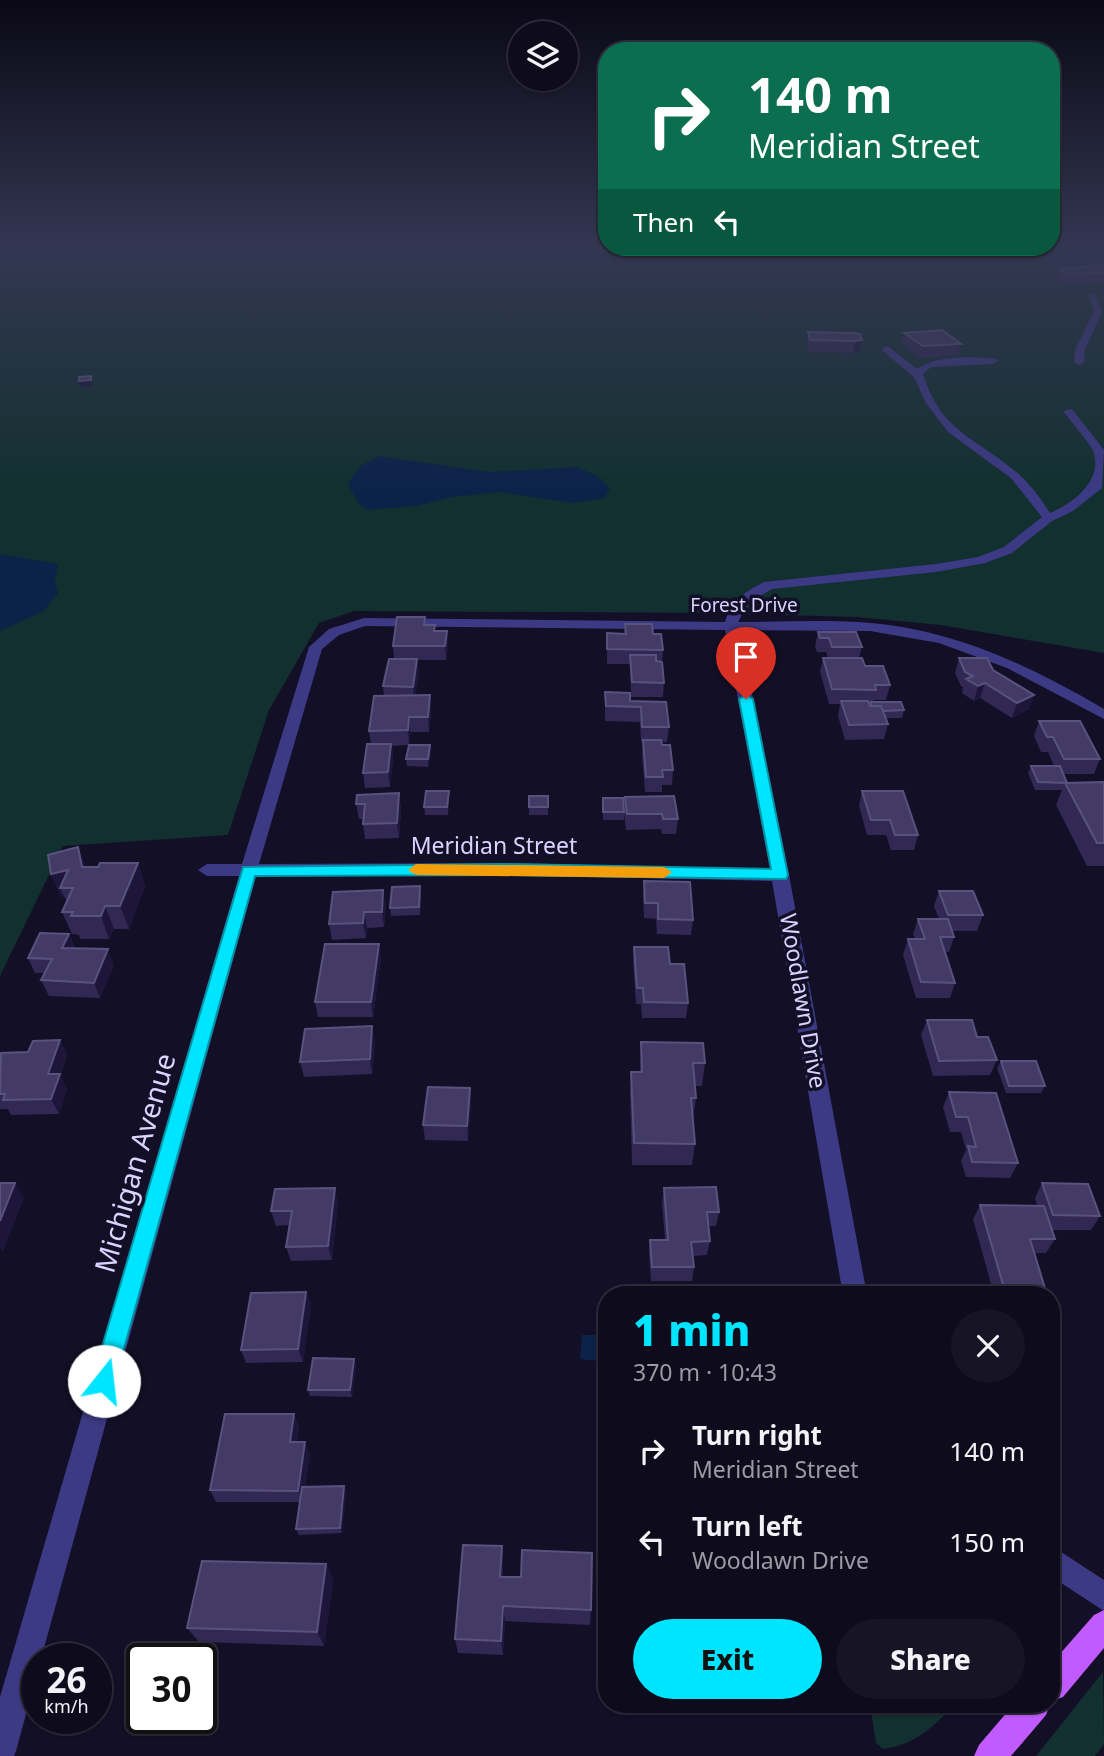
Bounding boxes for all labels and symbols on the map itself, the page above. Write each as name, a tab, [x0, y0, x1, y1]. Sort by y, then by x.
street label: Forest Drive	[690, 592, 798, 618]
pin	[716, 627, 776, 699]
street label: Meridian Street	[411, 829, 577, 861]
street label: Woodlawn Drive	[773, 911, 835, 1091]
street label: Michigan Avenue	[85, 1049, 184, 1277]
position arrow	[67, 1344, 141, 1418]
speed limit sign: 30	[126, 1643, 217, 1734]

